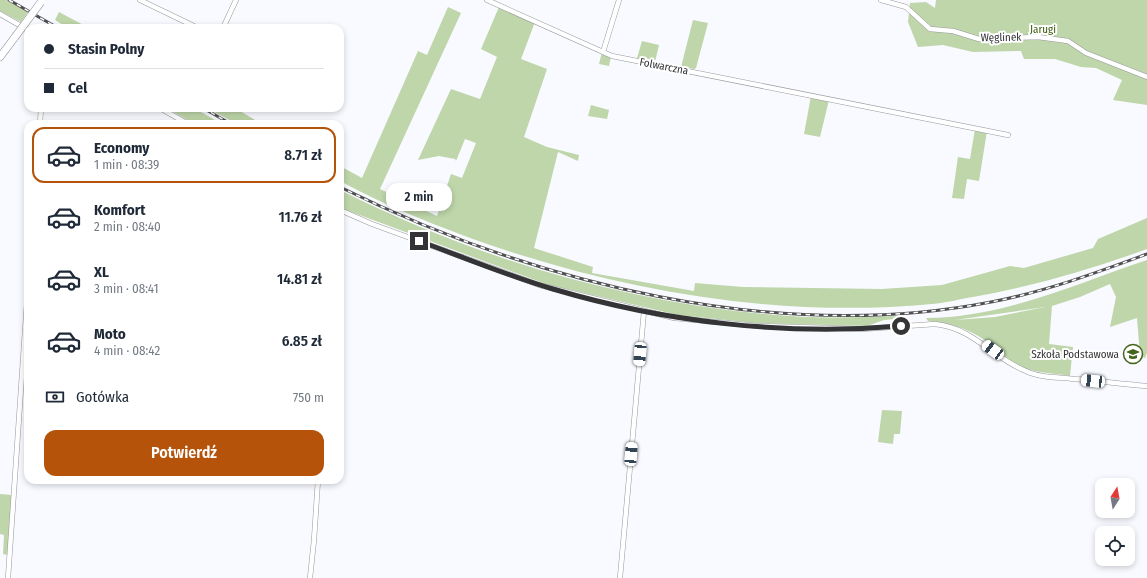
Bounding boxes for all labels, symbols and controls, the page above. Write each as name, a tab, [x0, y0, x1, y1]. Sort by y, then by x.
park label: Jarugi	[1030, 23, 1056, 36]
street label: Węglinek	[981, 31, 1022, 44]
text: Stasin Polny	[68, 40, 144, 58]
street label: Folwarczna	[638, 55, 689, 78]
text: Cel	[68, 79, 87, 97]
icon: car	[46, 137, 82, 173]
text: Economy	[94, 139, 149, 157]
text: 8.71 zł	[284, 146, 322, 164]
text: 1 min · 08:39	[94, 157, 159, 172]
callout: 2 min	[386, 183, 452, 211]
text: 2 min	[405, 189, 433, 204]
icon: car	[46, 199, 82, 235]
text: Komfort	[94, 201, 145, 219]
text: 11.76 zł	[279, 208, 322, 226]
text: 2 min · 08:40	[94, 219, 161, 234]
route end	[410, 232, 428, 250]
icon: car	[46, 261, 82, 297]
text: XL	[94, 263, 109, 281]
text: 14.81 zł	[277, 270, 322, 288]
text: 3 min · 08:41	[94, 281, 159, 296]
route start	[892, 317, 910, 335]
icon: car	[46, 323, 82, 359]
text: Moto	[94, 325, 126, 343]
text: 6.85 zł	[282, 332, 322, 350]
car	[980, 338, 1006, 362]
car	[633, 342, 647, 366]
text: 4 min · 08:42	[94, 343, 160, 358]
school or university icon: Szkoła Podstawowa	[1122, 343, 1144, 365]
place label: Szkoła Podstawowa	[1031, 348, 1119, 361]
car	[1080, 374, 1106, 388]
icon: cash	[44, 386, 66, 408]
text: Gotówka	[76, 388, 129, 406]
text: 750 m	[293, 390, 324, 405]
button: Potwierdź	[44, 430, 324, 476]
car	[624, 442, 638, 466]
north arrow	[1095, 478, 1135, 518]
map controls	[1095, 478, 1135, 566]
button: locate	[1095, 526, 1135, 566]

